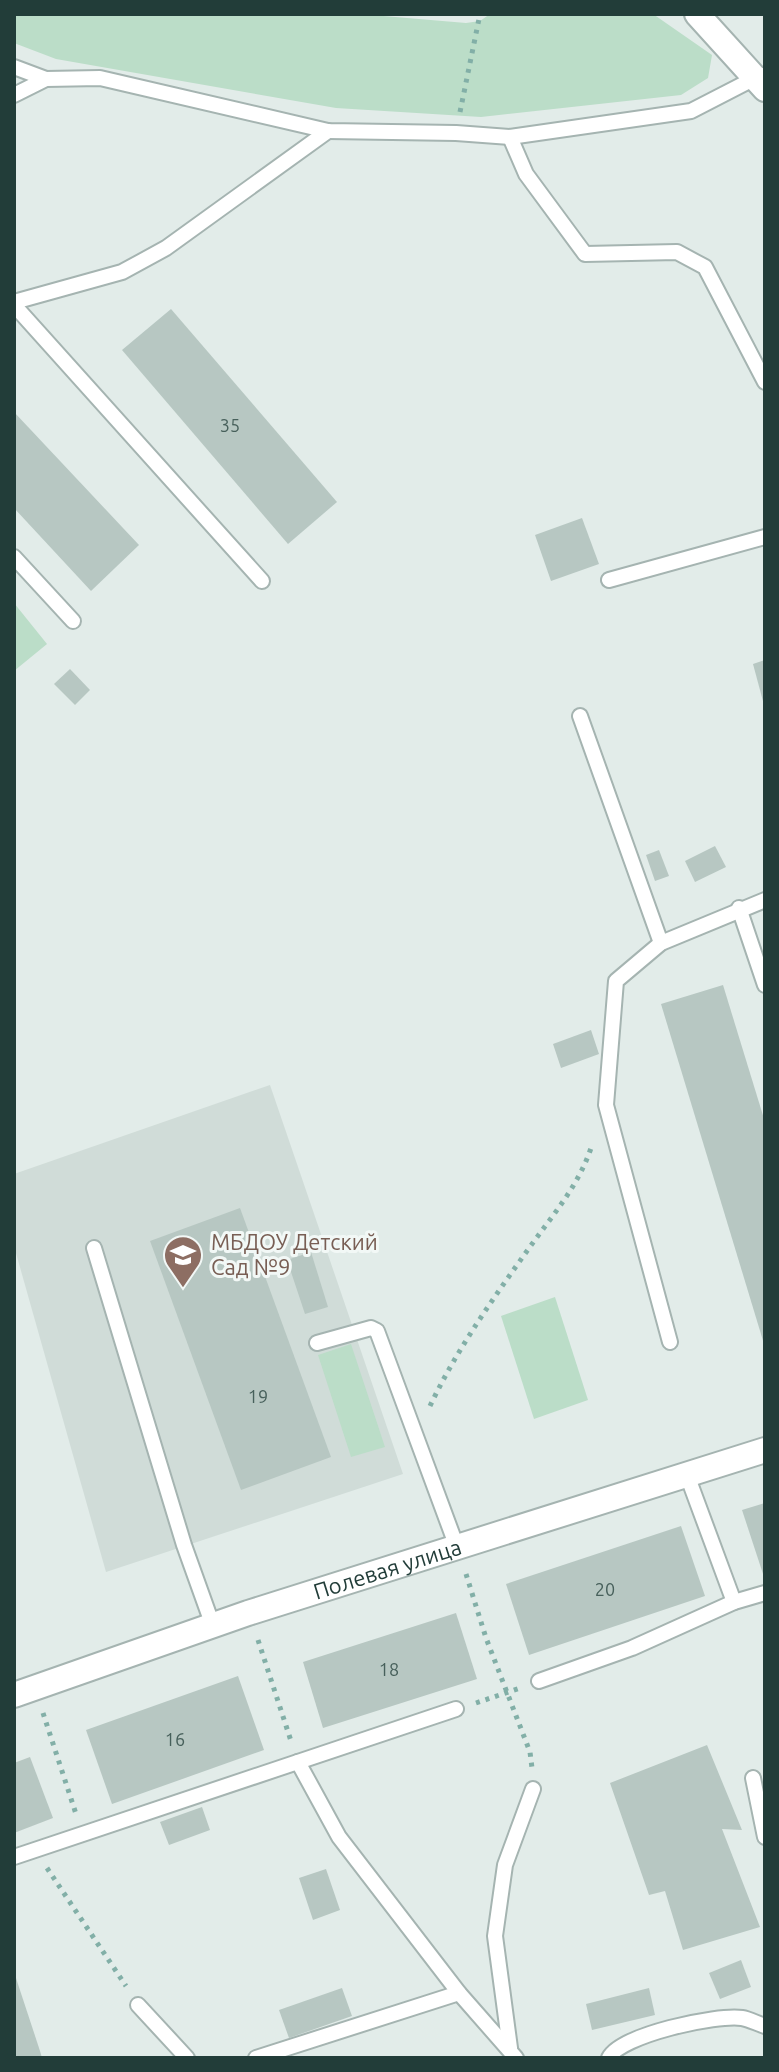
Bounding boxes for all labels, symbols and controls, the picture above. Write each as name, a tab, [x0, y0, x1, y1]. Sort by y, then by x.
house number: 35	[220, 415, 240, 435]
place label: МБДОУ Детский Сад №9	[211, 1229, 378, 1279]
school or university icon: МБДОУ Детский Сад №9	[162, 1234, 204, 1289]
house number: 19	[248, 1386, 268, 1406]
street label: Полевая улица	[310, 1534, 464, 1604]
house number: 20	[595, 1579, 615, 1599]
house number: 18	[379, 1659, 399, 1679]
house number: 16	[165, 1729, 185, 1749]

